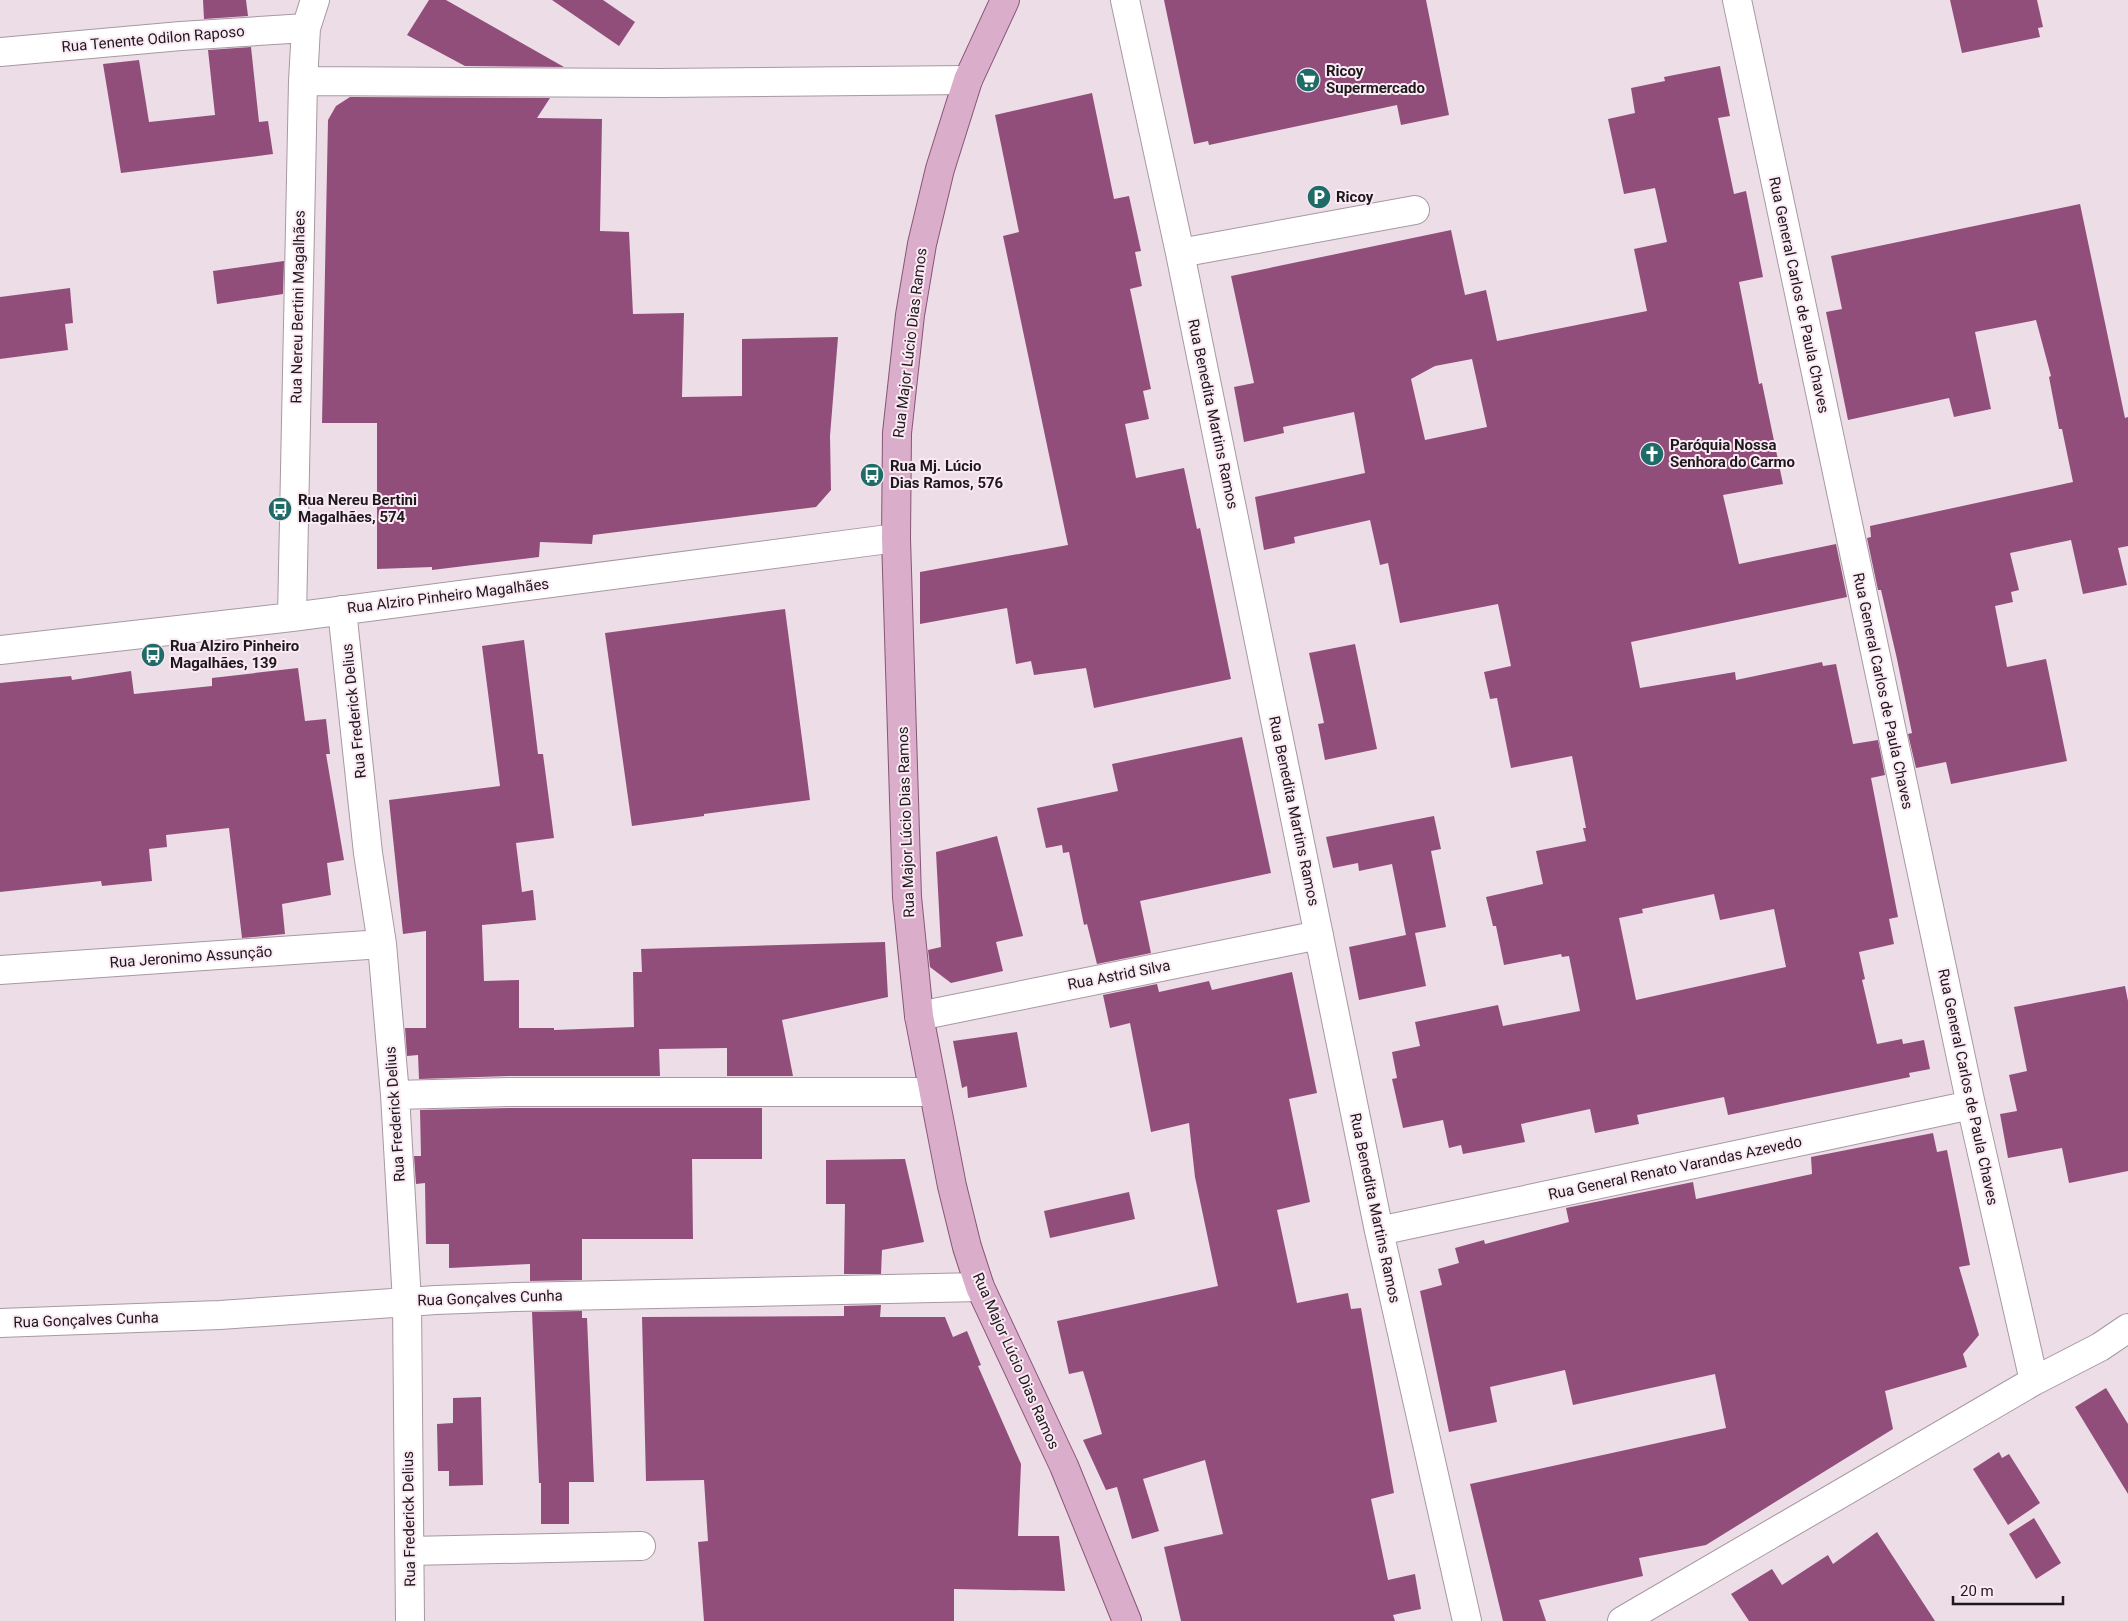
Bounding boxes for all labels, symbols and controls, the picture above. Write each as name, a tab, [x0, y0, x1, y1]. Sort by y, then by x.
street label: Rua Tenente Odilon Raposo	[61, 22, 245, 56]
place label: Ricoy Supermercado	[1326, 62, 1425, 97]
supermarket icon: Ricoy Supermercado	[1295, 67, 1321, 93]
street label: Rua General Carlos de Paula Chaves	[1765, 175, 1833, 415]
parking icon: Ricoy	[1306, 184, 1332, 210]
place label: Ricoy	[1336, 188, 1374, 206]
street label: Rua Nereu Bertini Magalhães	[287, 210, 309, 404]
street label: Rua Major Lúcio Dias Ramos	[889, 247, 931, 439]
street label: Rua Benedita Martins Ramos	[1184, 317, 1242, 511]
place label: Paróquia Nossa Senhora do Carmo	[1670, 436, 1795, 471]
church icon: Paróquia Nossa Senhora do Carmo	[1639, 441, 1665, 467]
place label: Rua Mj. Lúcio Dias Ramos, 576	[890, 457, 1004, 492]
bus stop icon: Rua Mj. Lúcio Dias Ramos, 576	[859, 462, 885, 488]
place label: Rua Nereu Bertini Magalhães, 574	[298, 491, 417, 526]
bus stop icon: Rua Nereu Bertini Magalhães, 574	[267, 496, 293, 522]
street label: Rua General Carlos de Paula Chaves	[1849, 571, 1917, 811]
street label: Rua Alziro Pinheiro Magalhães	[346, 575, 550, 617]
place label: Rua Alziro Pinheiro Magalhães, 139	[170, 637, 299, 672]
bus stop icon: Rua Alziro Pinheiro Magalhães, 139	[140, 642, 166, 668]
street label: Rua Frederick Delius	[338, 643, 370, 779]
street label: Rua Benedita Martins Ramos	[1265, 714, 1323, 908]
street label: Rua Major Lúcio Dias Ramos	[894, 726, 918, 918]
street label: Rua Jeronimo Assunção	[109, 942, 273, 972]
street label: Rua Astrid Silva	[1066, 956, 1172, 994]
street label: Rua General Carlos de Paula Chaves	[1934, 967, 2002, 1207]
street label: Rua Frederick Delius	[381, 1046, 409, 1182]
street label: Rua Benedita Martins Ramos	[1346, 1111, 1404, 1305]
street label: Rua General Renato Varandas Azevedo	[1547, 1132, 1803, 1204]
street label: Rua Major Lúcio Dias Ramos	[969, 1270, 1063, 1452]
street label: Rua Gonçalves Cunha	[417, 1286, 563, 1310]
street label: Rua Gonçalves Cunha	[13, 1308, 159, 1332]
street label: Rua Frederick Delius	[399, 1451, 419, 1587]
scale bar	[1953, 1574, 2063, 1606]
text: 20 m	[1960, 1582, 1994, 1600]

